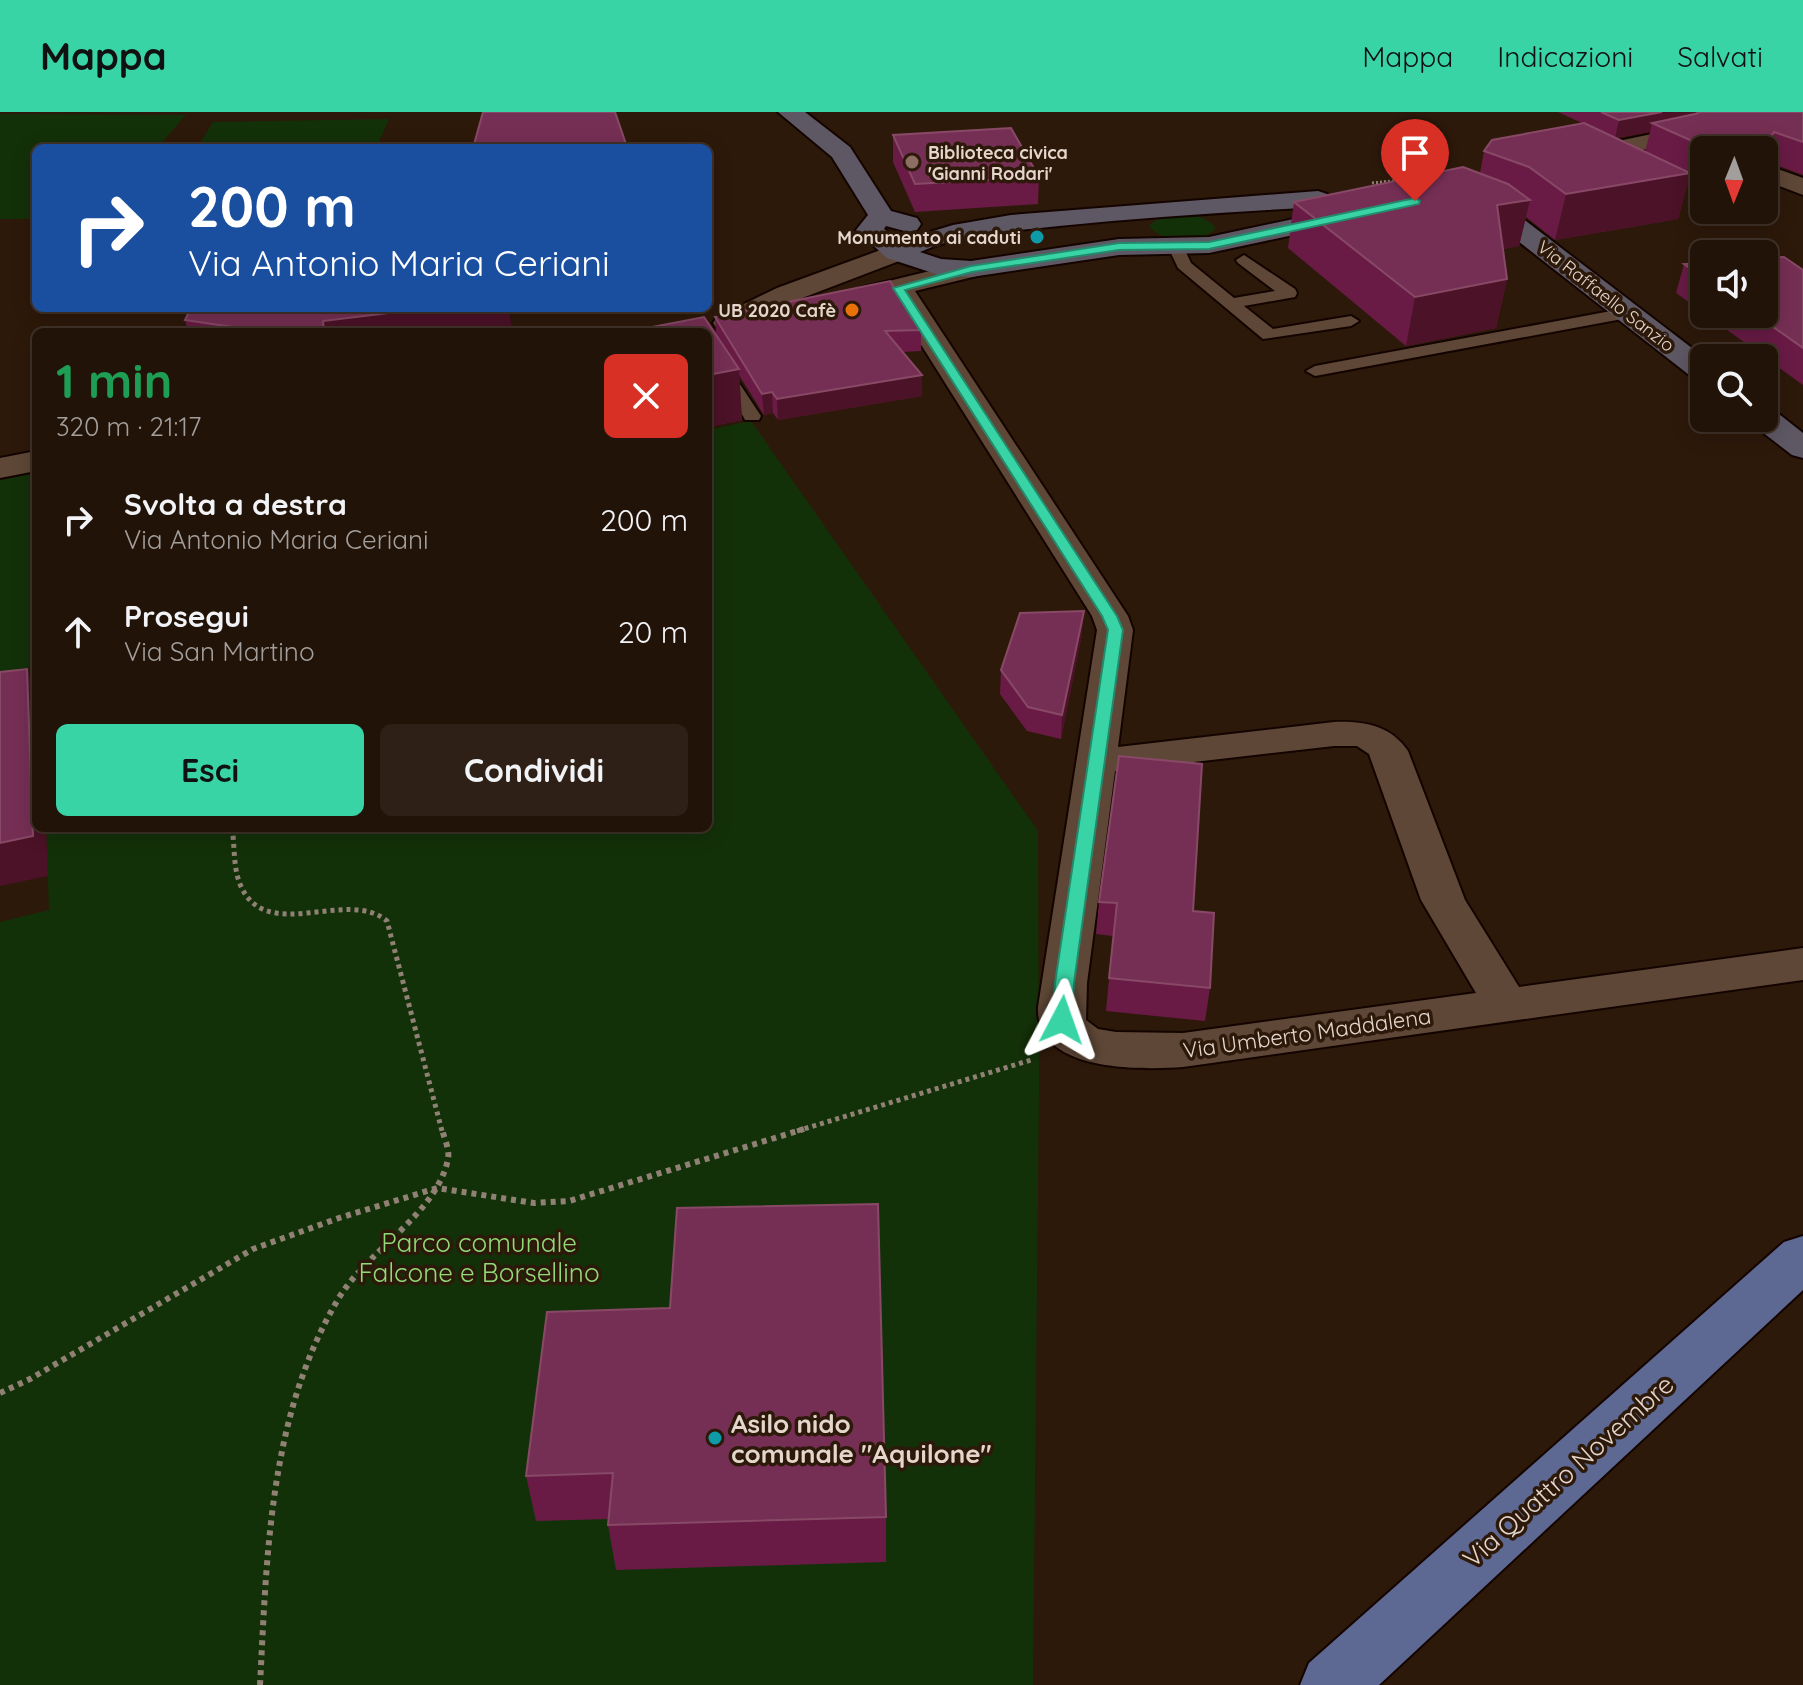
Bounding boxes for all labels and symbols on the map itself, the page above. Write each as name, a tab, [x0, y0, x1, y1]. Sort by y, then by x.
pin	[1381, 119, 1449, 201]
north arrow	[1690, 136, 1778, 224]
place label: Biblioteca civica 'Gianni Rodari'	[928, 141, 1068, 185]
marker: Biblioteca civica 'Gianni Rodari'	[903, 153, 921, 171]
place label: Monumento ai caduti	[837, 226, 1021, 249]
marker: Monumento ai caduti	[1028, 228, 1046, 246]
street label: Via Raffaello Sanzio	[1533, 235, 1679, 357]
place label: UB 2020 Cafè	[718, 299, 836, 322]
marker: UB 2020 Cafè	[843, 301, 861, 319]
position arrow	[1020, 978, 1104, 1062]
street label: Via Umberto Maddalena	[1181, 1002, 1433, 1064]
park label: Parco comunale Falcone e Borsellino	[358, 1226, 600, 1289]
street label: Via Quattro Novembre	[1456, 1368, 1680, 1574]
place label: Asilo nido comunale "Aquilone"	[731, 1407, 992, 1470]
marker: Asilo nido comunale "Aquilone"	[706, 1429, 724, 1447]

